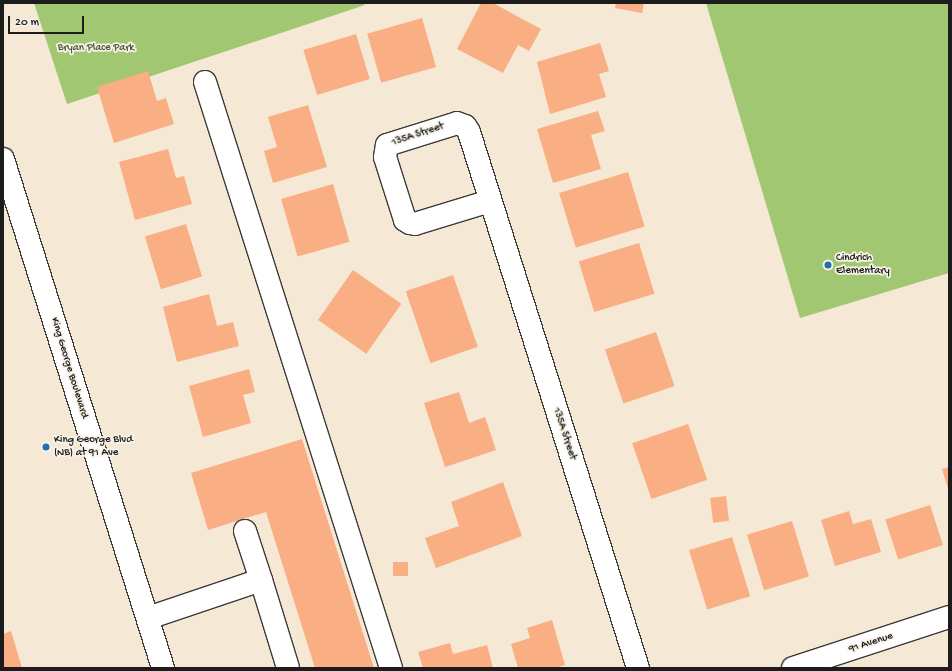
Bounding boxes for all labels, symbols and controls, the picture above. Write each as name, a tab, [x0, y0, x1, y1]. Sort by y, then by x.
scale bar	[10, 8, 86, 34]
text: 20 m	[15, 16, 39, 30]
park label: Bryan Place Park	[58, 41, 134, 55]
street label: 135A Street	[390, 120, 446, 150]
place label: Cindrich Elementary	[836, 252, 890, 278]
marker: Cindrich Elementary	[823, 260, 833, 270]
street label: King George Boulevard	[47, 316, 91, 420]
street label: 135A Street	[549, 406, 579, 462]
place label: King George Blvd (NB) at 91 Ave	[54, 434, 133, 460]
marker: King George Blvd (NB) at 91 Ave	[41, 442, 51, 452]
street label: 91 Avenue	[847, 630, 895, 656]

